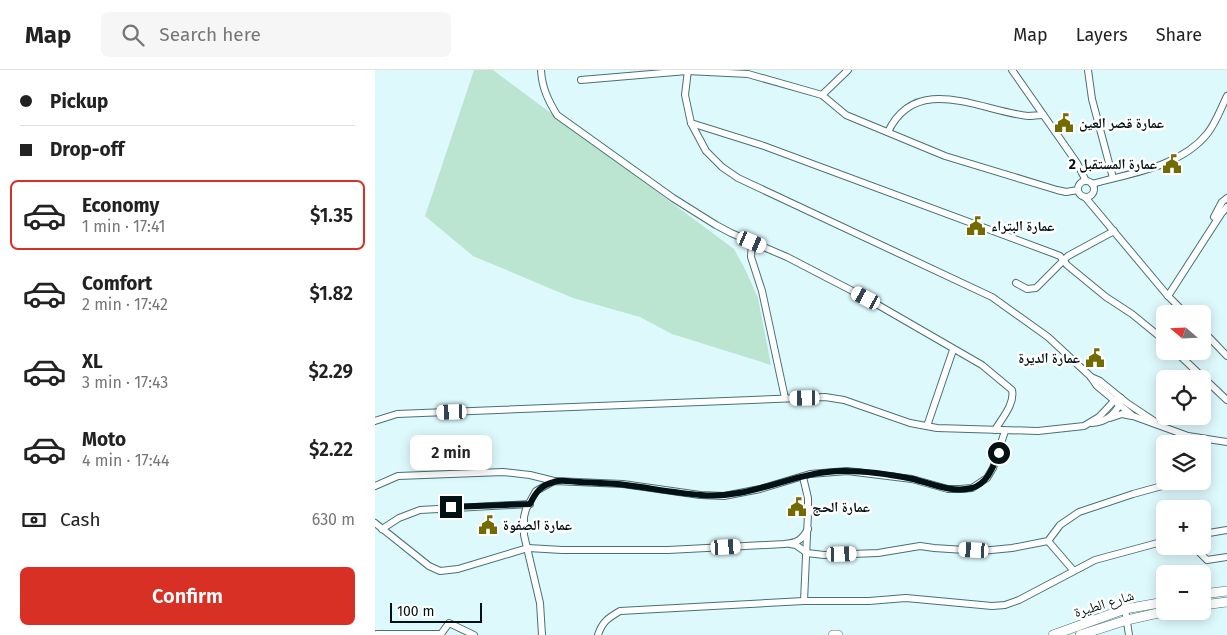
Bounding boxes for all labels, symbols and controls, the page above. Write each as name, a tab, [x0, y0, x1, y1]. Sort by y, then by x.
search box	[101, 12, 451, 57]
text: Map	[25, 21, 71, 49]
icon: search	[119, 21, 147, 49]
text: Search here	[159, 23, 261, 46]
text: Map	[1013, 24, 1048, 46]
text: Layers	[1076, 24, 1128, 46]
text: Share	[1156, 24, 1202, 46]
text: Pickup	[50, 90, 108, 113]
public building icon: عمارة قصر العين	[1053, 112, 1075, 134]
place label: عمارة قصر العين	[1079, 115, 1164, 132]
text: Drop-off	[50, 138, 124, 161]
public building icon: عمارة المستقبل 2	[1161, 153, 1183, 175]
place label: عمارة المستقبل 2	[1069, 156, 1157, 173]
icon: car	[22, 193, 67, 238]
text: Economy	[82, 194, 159, 217]
text: $1.35	[310, 204, 353, 227]
public building icon: عمارة البتراء	[965, 215, 987, 237]
text: 1 min · 17:41	[82, 217, 165, 236]
place label: عمارة البتراء	[991, 218, 1055, 235]
car	[735, 229, 768, 255]
icon: car	[22, 271, 67, 316]
text: Comfort	[82, 272, 152, 295]
text: $1.82	[310, 282, 353, 305]
car	[849, 284, 882, 312]
text: 2 min · 17:42	[82, 295, 168, 314]
north arrow	[1156, 305, 1211, 360]
map controls	[1156, 305, 1211, 620]
public building icon: عمارة الديرة	[1084, 347, 1106, 369]
icon: car	[22, 349, 67, 394]
text: XL	[82, 350, 103, 373]
place label: عمارة الديرة	[1018, 350, 1080, 367]
text: $2.29	[309, 360, 353, 383]
button: locate	[1156, 370, 1211, 425]
text: 3 min · 17:43	[82, 373, 168, 392]
car	[789, 390, 820, 406]
car	[436, 404, 467, 420]
icon: car	[22, 427, 67, 472]
text: Moto	[82, 428, 126, 451]
callout: 2 min	[410, 434, 492, 470]
button: layers	[1156, 435, 1211, 490]
text: $2.22	[309, 438, 353, 461]
route start	[988, 442, 1010, 464]
text: 2 min	[431, 443, 471, 462]
text: 4 min · 17:44	[82, 451, 170, 470]
route end	[440, 496, 462, 518]
public building icon: عمارة الحج	[786, 496, 808, 518]
place label: عمارة الحج	[812, 499, 870, 516]
button: +	[1156, 500, 1211, 555]
icon: cash	[20, 506, 48, 534]
text: Cash	[60, 508, 101, 531]
text: 630 m	[312, 510, 355, 529]
public building icon: عمارة الصفوة	[477, 514, 499, 536]
place label: عمارة الصفوة	[503, 517, 572, 534]
car	[710, 539, 741, 555]
car	[958, 542, 989, 558]
car	[826, 546, 857, 562]
button: −	[1156, 565, 1211, 620]
button: Confirm	[20, 567, 355, 625]
street label: شارع الطيرة	[1072, 587, 1136, 622]
scale bar	[390, 600, 483, 623]
text: 100 m	[397, 603, 434, 620]

